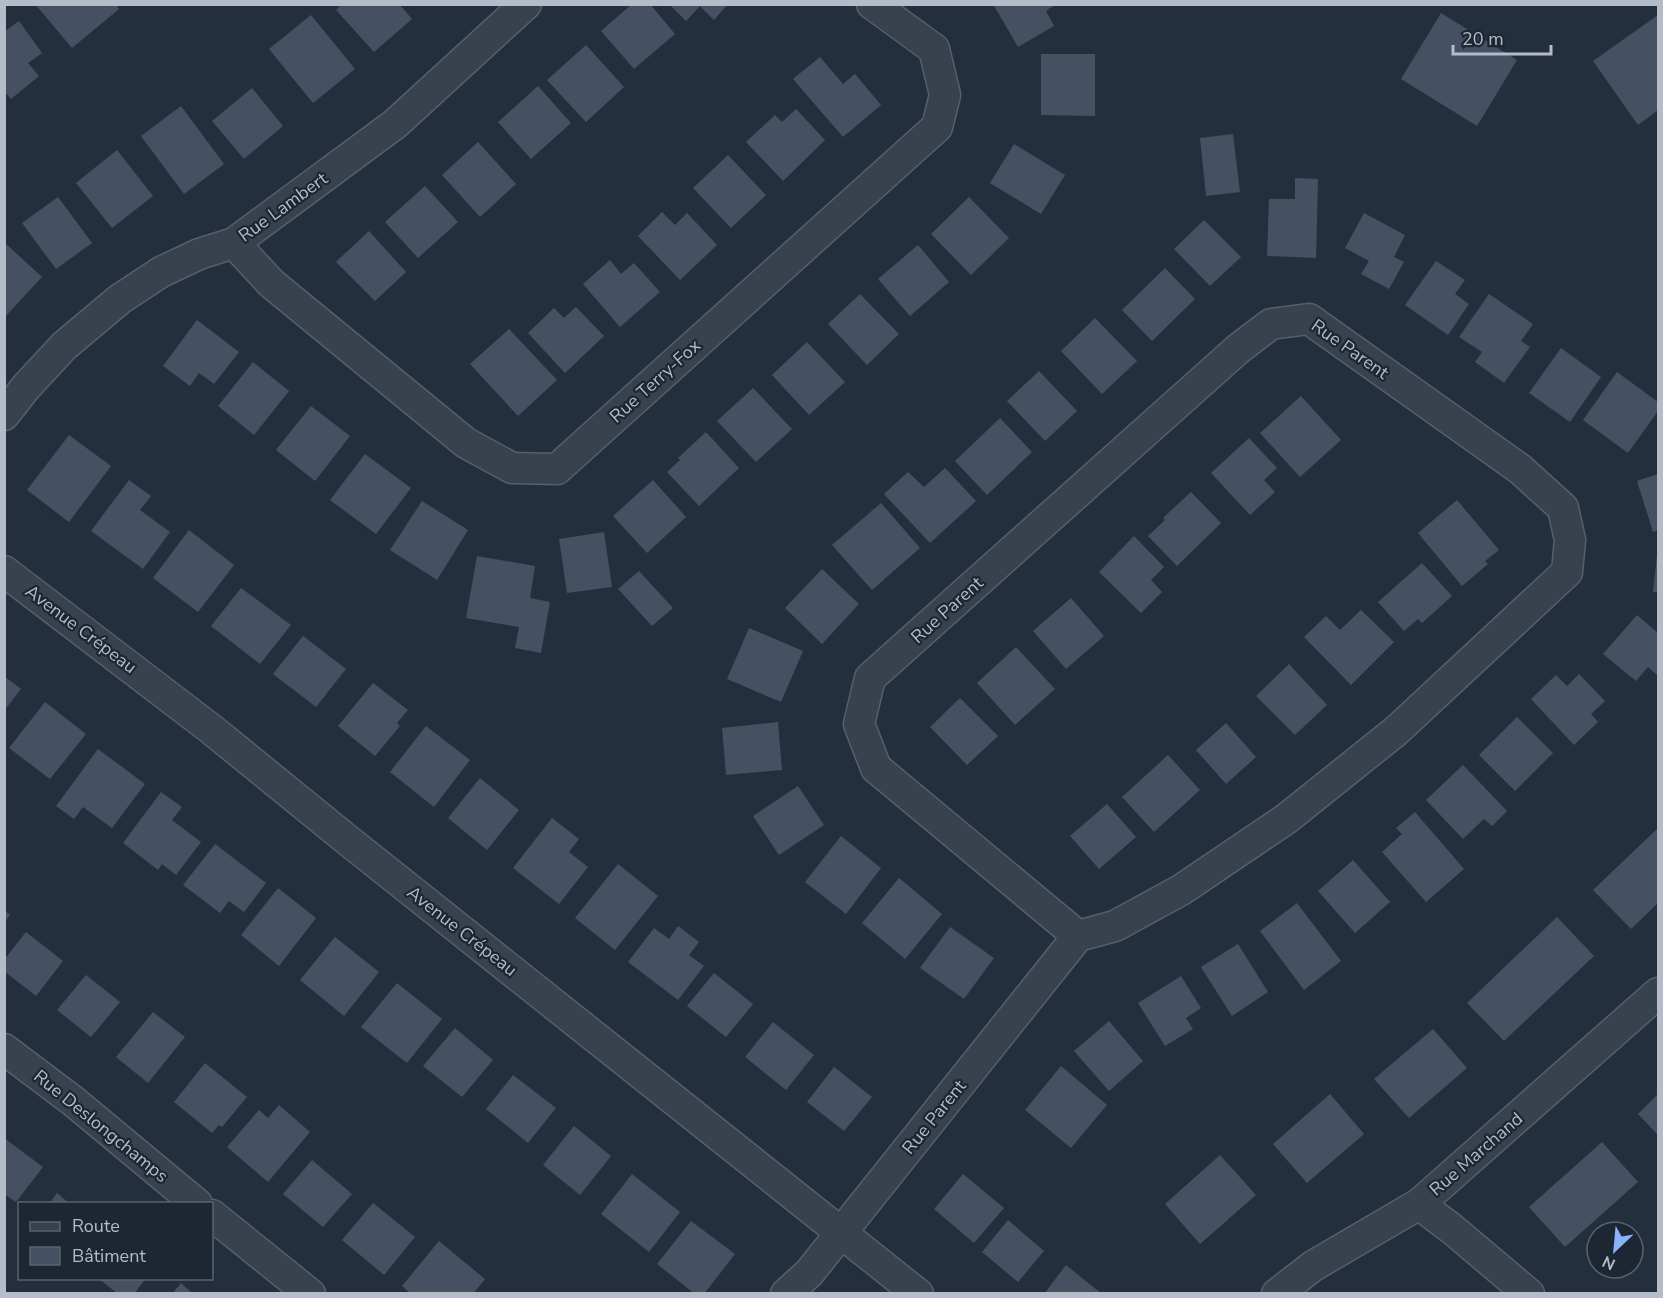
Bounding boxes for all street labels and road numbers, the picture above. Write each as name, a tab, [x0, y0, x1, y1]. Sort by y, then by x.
street label: Rue Lambert	[234, 166, 333, 247]
street label: Rue Parent	[1307, 314, 1394, 385]
street label: Rue Terry-Fox	[605, 334, 706, 428]
street label: Rue Parent	[906, 571, 989, 649]
street label: Avenue Crépeau	[20, 579, 142, 679]
street label: Avenue Crépeau	[402, 880, 522, 982]
street label: Rue Deslongchamps	[29, 1064, 173, 1188]
street label: Rue Parent	[897, 1074, 972, 1159]
street label: Rue Marchand	[1424, 1107, 1528, 1201]

